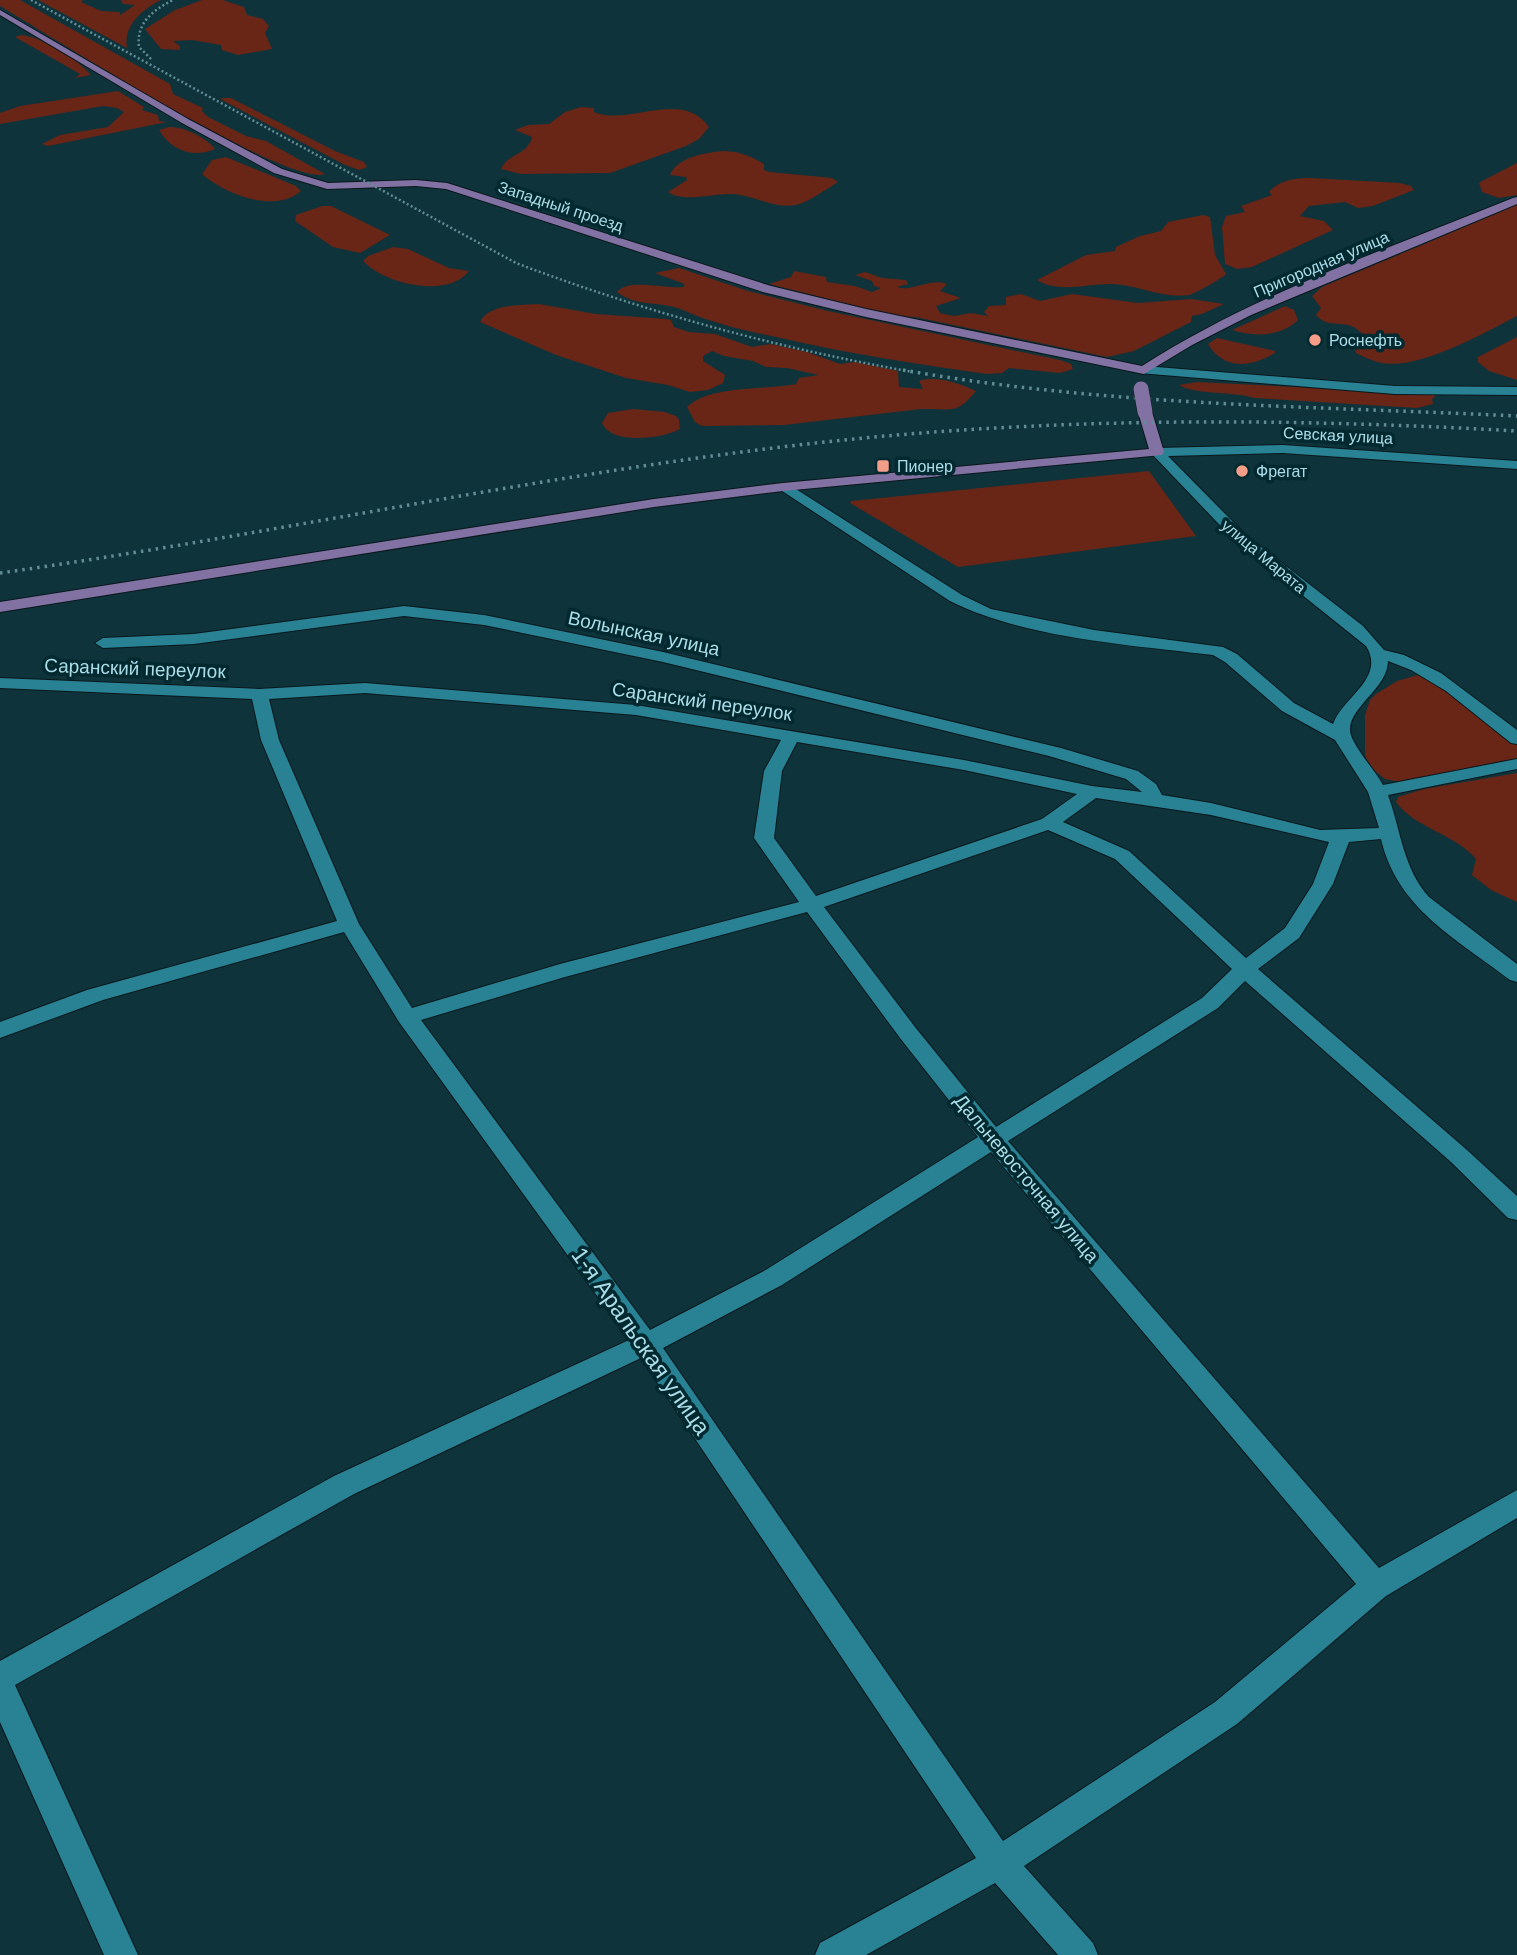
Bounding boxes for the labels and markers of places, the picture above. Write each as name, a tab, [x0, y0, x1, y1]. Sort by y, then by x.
marker: Роснефть	[1307, 332, 1323, 348]
place label: Роснефть	[1329, 332, 1402, 349]
marker: Пионер	[875, 458, 891, 474]
place label: Пионер	[897, 458, 953, 475]
marker: Фрегат	[1234, 463, 1250, 479]
place label: Фрегат	[1256, 463, 1308, 480]

